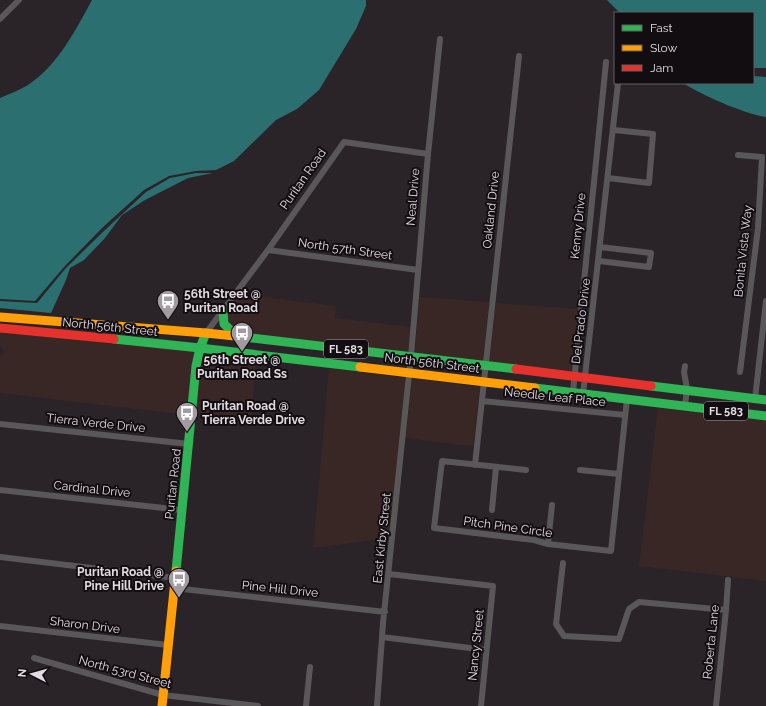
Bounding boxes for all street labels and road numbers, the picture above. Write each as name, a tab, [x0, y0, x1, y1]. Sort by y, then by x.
street label: Puritan Road	[277, 146, 329, 212]
street label: Neal Drive	[404, 168, 422, 226]
street label: Oakland Drive	[480, 171, 502, 249]
street label: Kenny Drive	[568, 192, 588, 260]
street label: Bonita Vista Way	[731, 204, 755, 298]
street label: North 57th Street	[297, 235, 393, 263]
street label: Del Prado Drive	[569, 277, 593, 365]
street label: North 56th Street	[62, 315, 158, 339]
road number: FL 583	[324, 340, 368, 358]
street label: North 56th Street	[384, 350, 480, 376]
street label: Needle Leaf Place	[504, 385, 606, 409]
road number: FL 583	[704, 402, 748, 420]
street label: Tierra Verde Drive	[46, 411, 146, 435]
street label: Puritan Road	[162, 448, 184, 520]
street label: Cardinal Drive	[53, 478, 131, 500]
street label: East Kirby Street	[370, 492, 394, 584]
street label: Pitch Pine Circle	[463, 514, 553, 540]
street label: Pine Hill Drive	[241, 578, 319, 600]
street label: Roberta Lane	[700, 604, 722, 680]
street label: Nancy Street	[465, 609, 487, 681]
street label: Sharon Drive	[49, 614, 121, 636]
street label: North 53rd Street	[77, 653, 173, 691]

